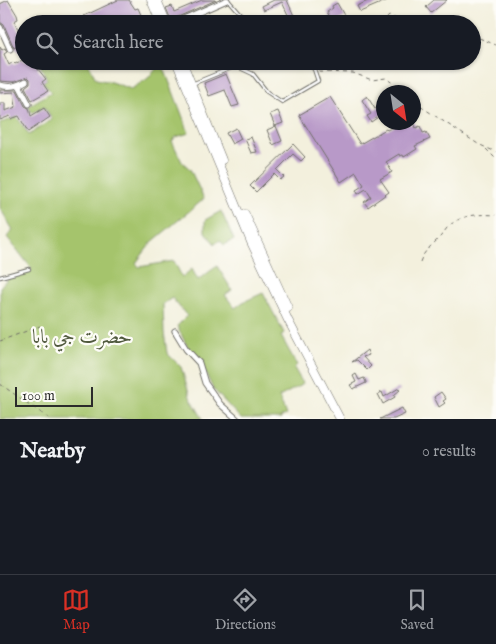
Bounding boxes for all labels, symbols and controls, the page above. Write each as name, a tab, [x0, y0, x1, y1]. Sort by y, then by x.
search box	[15, 15, 481, 70]
icon: search	[33, 29, 61, 57]
text: Search here	[73, 31, 164, 55]
north arrow	[376, 85, 421, 130]
park label: حضرت جي بابا	[32, 325, 132, 352]
scale bar	[15, 384, 92, 407]
text: 100 m	[22, 387, 55, 405]
text: Nearby	[20, 438, 85, 465]
text: 0 results	[422, 442, 476, 462]
tab: Map	[62, 586, 90, 634]
tab: Directions	[215, 586, 276, 634]
tab: Saved	[401, 586, 434, 634]

